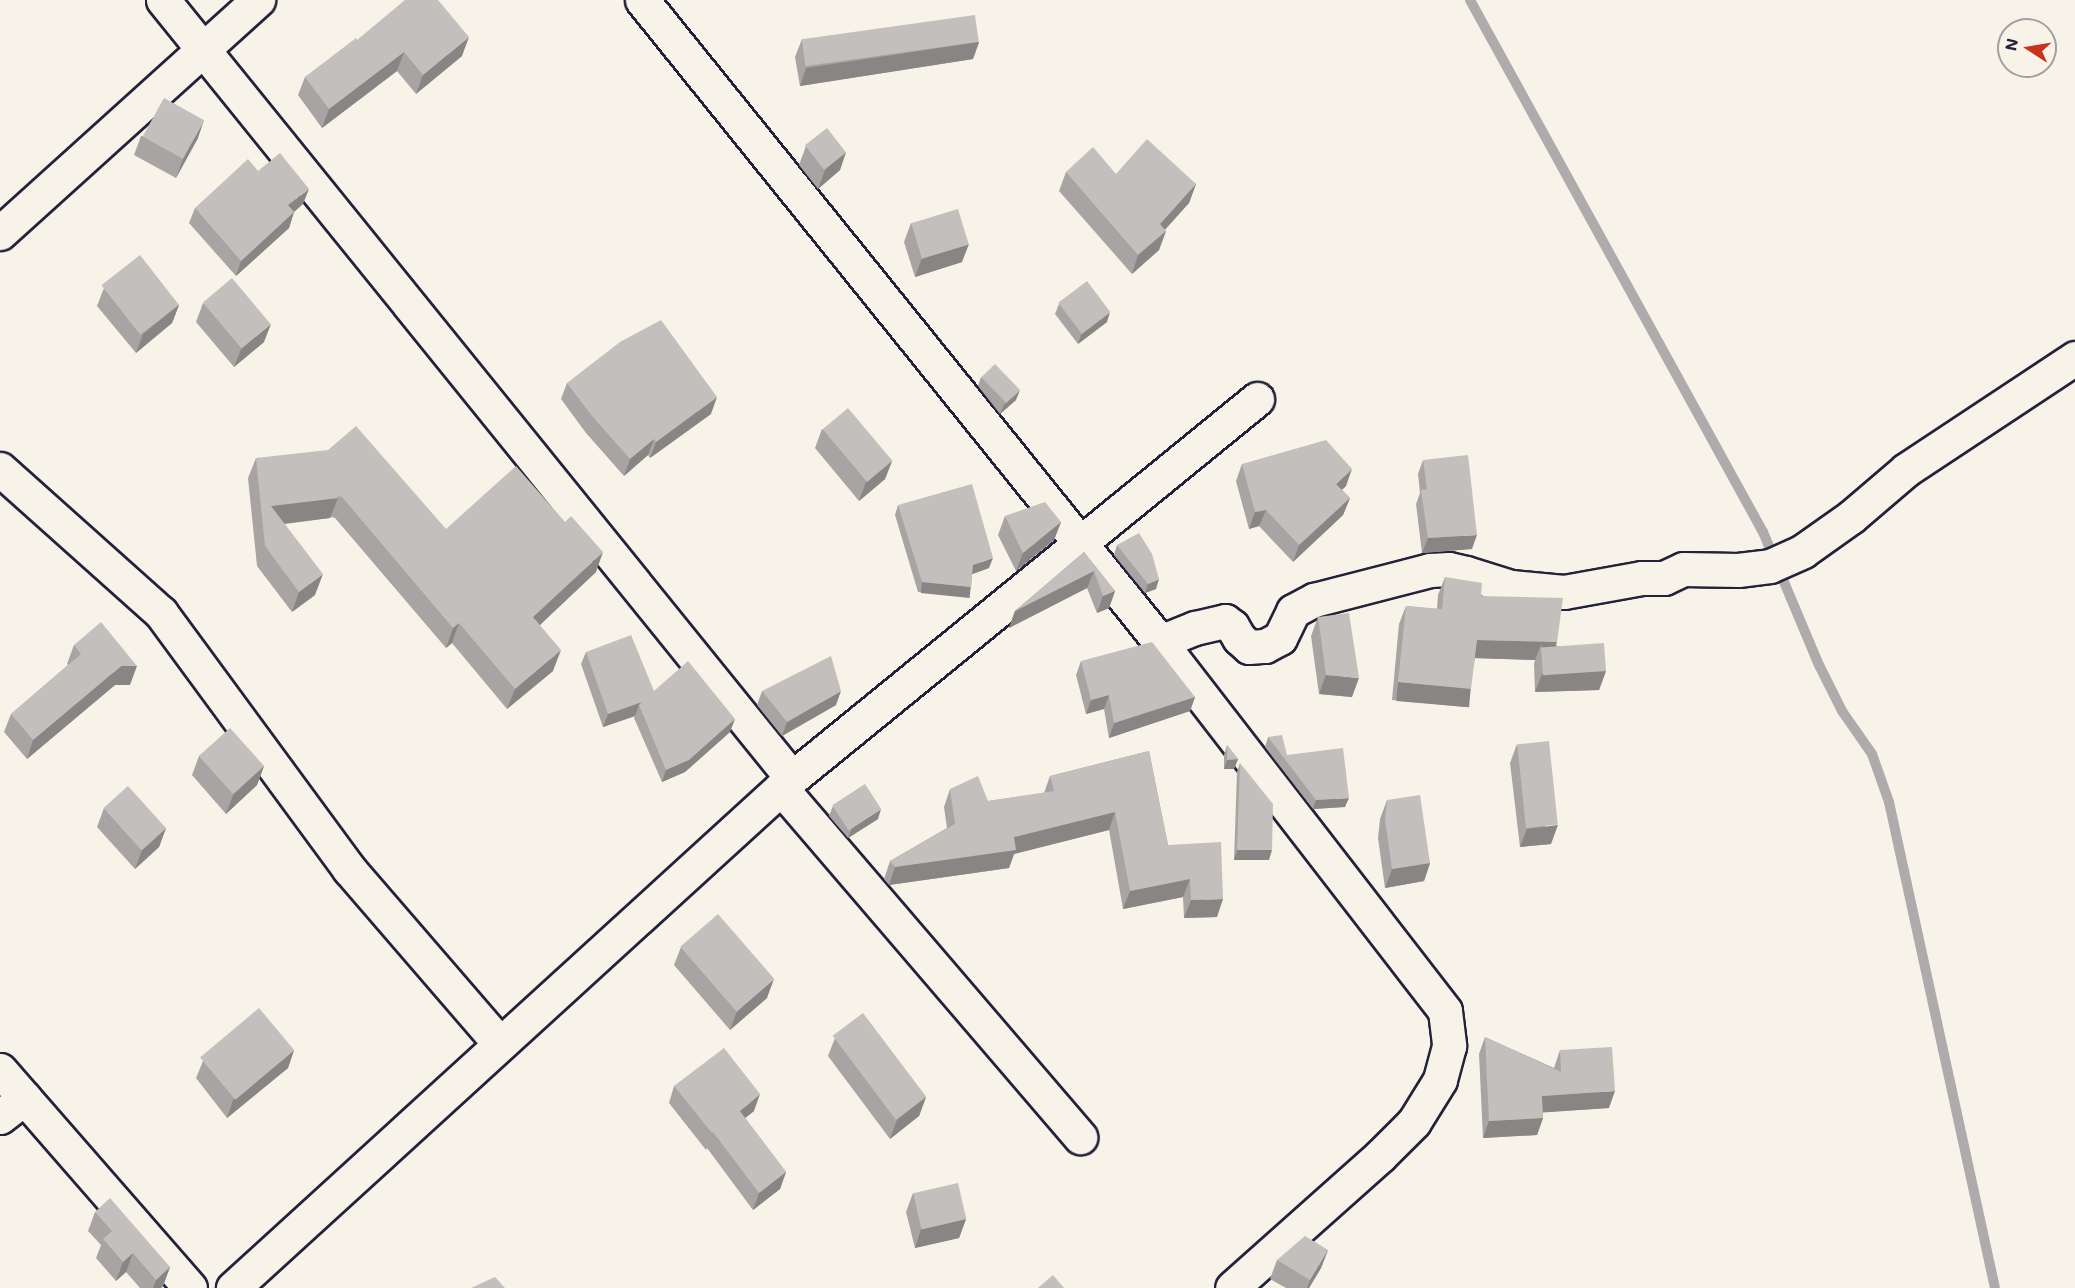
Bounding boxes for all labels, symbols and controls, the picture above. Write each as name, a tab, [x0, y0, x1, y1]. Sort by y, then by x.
north arrow	[1997, 18, 2057, 78]
text: N	[1999, 36, 2022, 53]

